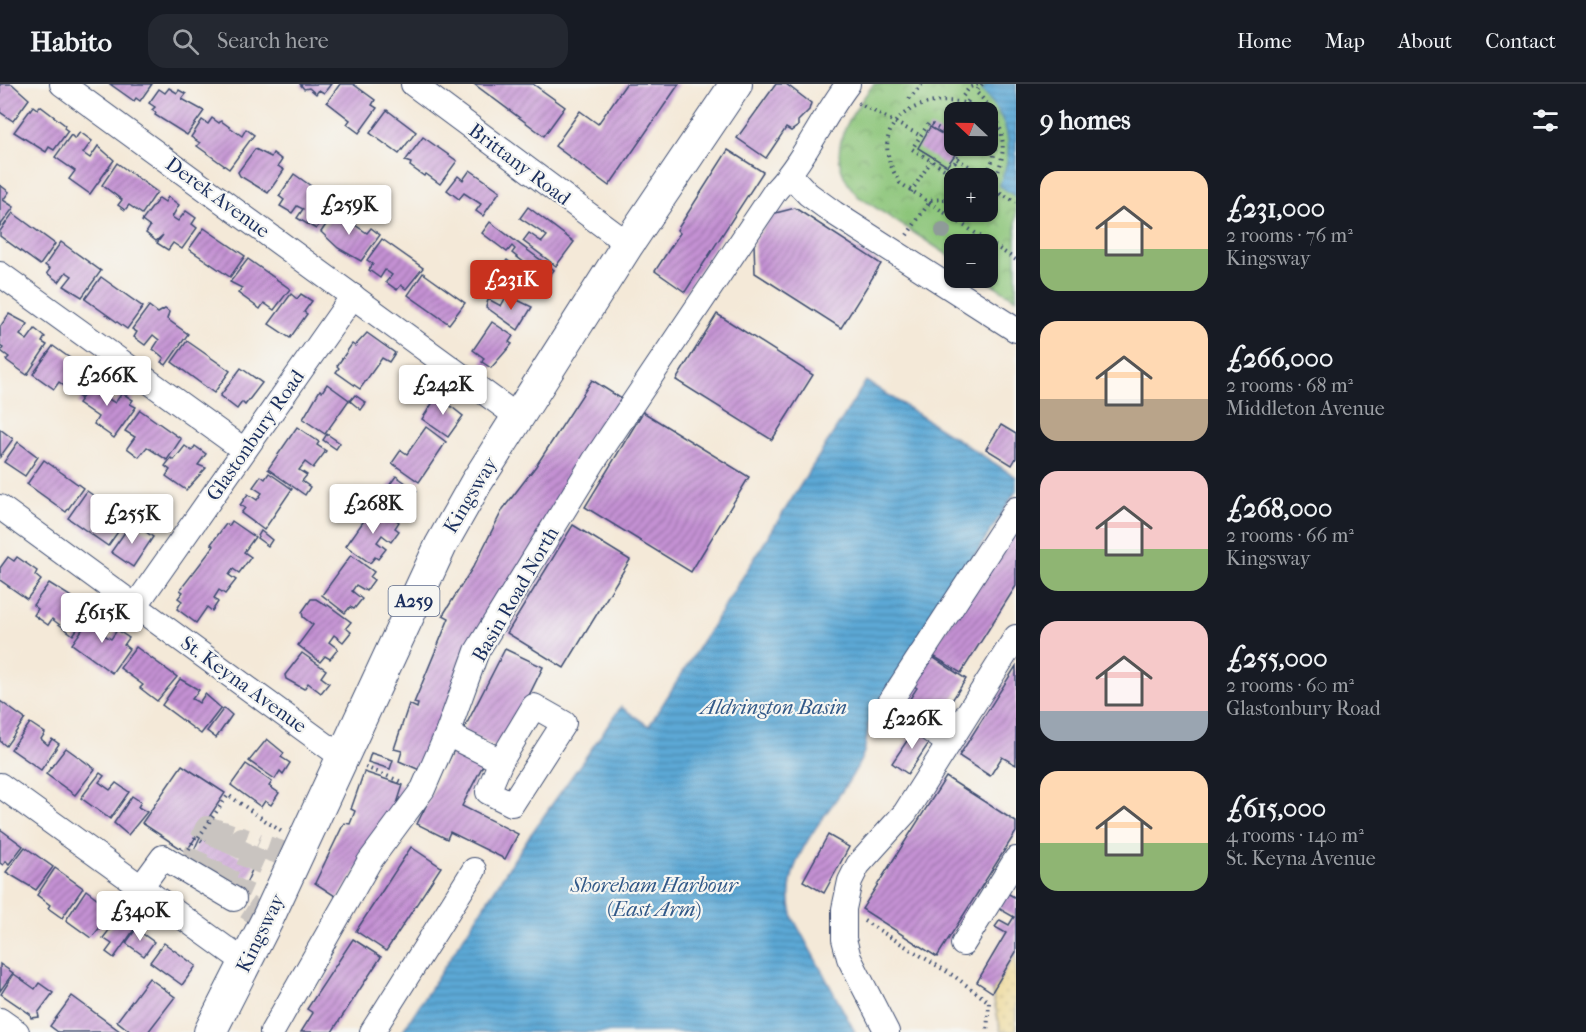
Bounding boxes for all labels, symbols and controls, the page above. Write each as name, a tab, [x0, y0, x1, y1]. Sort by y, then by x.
search box	[148, 14, 568, 68]
text: Habito	[30, 25, 112, 58]
icon: search	[169, 25, 202, 58]
text: Search here	[217, 28, 329, 54]
text: Home	[1237, 29, 1292, 53]
text: Map	[1325, 29, 1365, 53]
text: About	[1398, 29, 1452, 53]
text: Contact	[1485, 29, 1556, 53]
north arrow	[944, 102, 998, 156]
map controls	[944, 102, 998, 288]
icon: filters	[1529, 104, 1562, 137]
text: 9 homes	[1040, 105, 1131, 136]
street label: Brittany Road	[464, 119, 576, 211]
street label: Derek Avenue	[161, 152, 274, 243]
button: +	[944, 168, 998, 222]
pin: £259K	[307, 185, 391, 236]
text: £259K	[320, 193, 378, 216]
text: £231,000	[1226, 193, 1325, 224]
icon: home	[1088, 195, 1160, 267]
text: 2 rooms · 76 m²	[1226, 224, 1353, 247]
button: −	[944, 234, 998, 288]
text: Kingsway	[1226, 247, 1310, 270]
pin: £231K	[469, 260, 553, 311]
text: £231K	[484, 268, 538, 291]
text: £266,000	[1226, 343, 1333, 374]
icon: home	[1088, 345, 1160, 417]
pin: £266K	[65, 356, 149, 407]
text: £266K	[77, 364, 137, 387]
street label: Glastonbury Road	[202, 364, 310, 505]
pin: £242K	[401, 365, 485, 416]
text: £242K	[413, 373, 473, 396]
text: 2 rooms · 68 m²	[1226, 374, 1353, 397]
text: Middleton Avenue	[1226, 397, 1385, 420]
street label: Kingsway	[439, 452, 503, 537]
pin: £268K	[331, 484, 415, 535]
text: £268K	[343, 492, 403, 515]
text: £268,000	[1226, 493, 1332, 524]
pin: £255K	[90, 494, 174, 545]
icon: home	[1088, 495, 1160, 567]
text: £255K	[104, 502, 160, 525]
street label: Basin Road North	[467, 522, 564, 666]
text: 2 rooms · 66 m²	[1226, 524, 1354, 547]
text: Kingsway	[1226, 547, 1310, 570]
road number: A259	[388, 586, 440, 616]
pin: £615K	[60, 593, 144, 644]
text: £615K	[75, 601, 129, 624]
street label: St. Keyna Avenue	[176, 631, 311, 738]
text: £255,000	[1226, 643, 1327, 674]
icon: home	[1088, 645, 1160, 717]
text: 2 rooms · 60 m²	[1226, 674, 1354, 697]
water label: Aldrington Basin	[698, 695, 847, 719]
text: Glastonbury Road	[1226, 697, 1381, 720]
pin: £226K	[870, 699, 954, 750]
text: £226K	[882, 707, 942, 730]
text: £615,000	[1226, 793, 1326, 824]
icon: home	[1088, 795, 1160, 867]
text: 4 rooms · 140 m²	[1226, 824, 1364, 847]
text: St. Keyna Avenue	[1226, 847, 1376, 870]
water label: Shoreham Harbour (East Arm)	[569, 873, 739, 921]
street label: Kingsway	[232, 889, 290, 976]
pin: £340K	[98, 891, 182, 942]
text: £340K	[111, 899, 169, 922]

